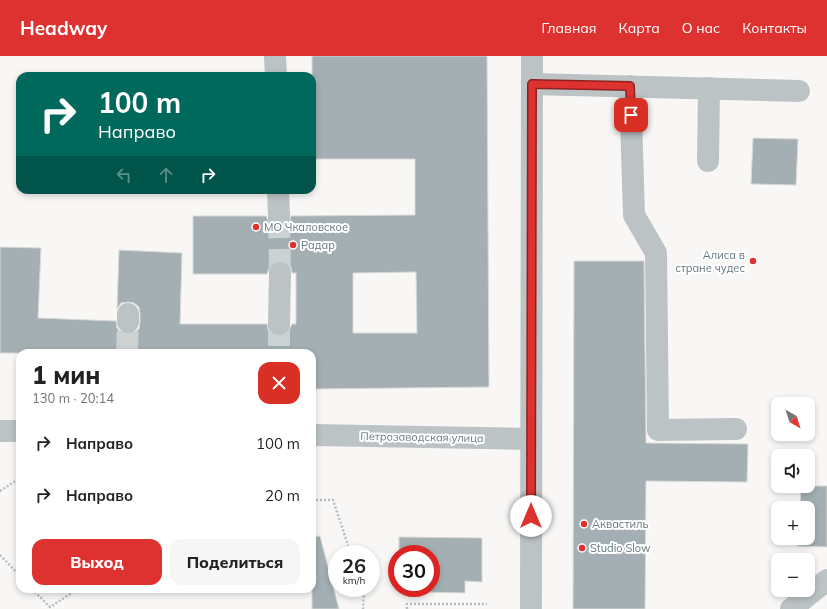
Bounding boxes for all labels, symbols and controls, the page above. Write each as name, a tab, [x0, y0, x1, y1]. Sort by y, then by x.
text: Headway	[20, 16, 107, 40]
text: Главная	[542, 19, 597, 37]
text: Карта	[619, 19, 660, 37]
text: О нас	[682, 19, 720, 37]
text: Контакты	[742, 19, 807, 37]
text: 100 m	[98, 85, 181, 120]
icon: right	[32, 88, 84, 140]
pin	[614, 98, 648, 132]
icon: arrive	[620, 104, 642, 126]
text: Направо	[98, 120, 176, 143]
icon: left	[113, 164, 135, 186]
icon: ahead	[155, 164, 177, 186]
icon: right	[197, 164, 219, 186]
place label: МО Чкаловское	[264, 220, 348, 234]
marker: МО Чкаловское	[251, 222, 261, 232]
place label: Радар	[301, 238, 335, 252]
marker: Радар	[288, 240, 298, 250]
place label: Алиса в стране чудес	[675, 248, 745, 275]
marker: Алиса в стране чудес	[748, 256, 758, 266]
text: 1 мин	[32, 360, 100, 390]
button: close	[258, 362, 300, 404]
text: 130 m · 20:14	[32, 390, 114, 406]
north arrow	[771, 397, 815, 441]
map controls	[771, 397, 815, 597]
street label: Петрозаводская улица	[360, 429, 484, 445]
icon: right	[32, 432, 54, 454]
text: Направо	[66, 434, 133, 453]
text: 100 m	[256, 434, 300, 453]
button: sound	[771, 449, 815, 493]
icon: right	[32, 484, 54, 506]
text: Направо	[66, 486, 133, 505]
text: 20 m	[265, 486, 300, 505]
position arrow	[510, 495, 552, 537]
button: +	[771, 501, 815, 545]
place label: Аквастиль	[592, 517, 648, 531]
marker: Аквастиль	[579, 519, 589, 529]
button: Выход	[32, 539, 162, 585]
button: Поделиться	[170, 539, 300, 585]
place label: Studio Slow	[590, 541, 651, 555]
marker: Studio Slow	[577, 543, 587, 553]
speed limit sign: 30	[388, 545, 440, 597]
text: 26	[342, 553, 366, 578]
button: −	[771, 553, 815, 597]
text: km/h	[343, 574, 365, 587]

